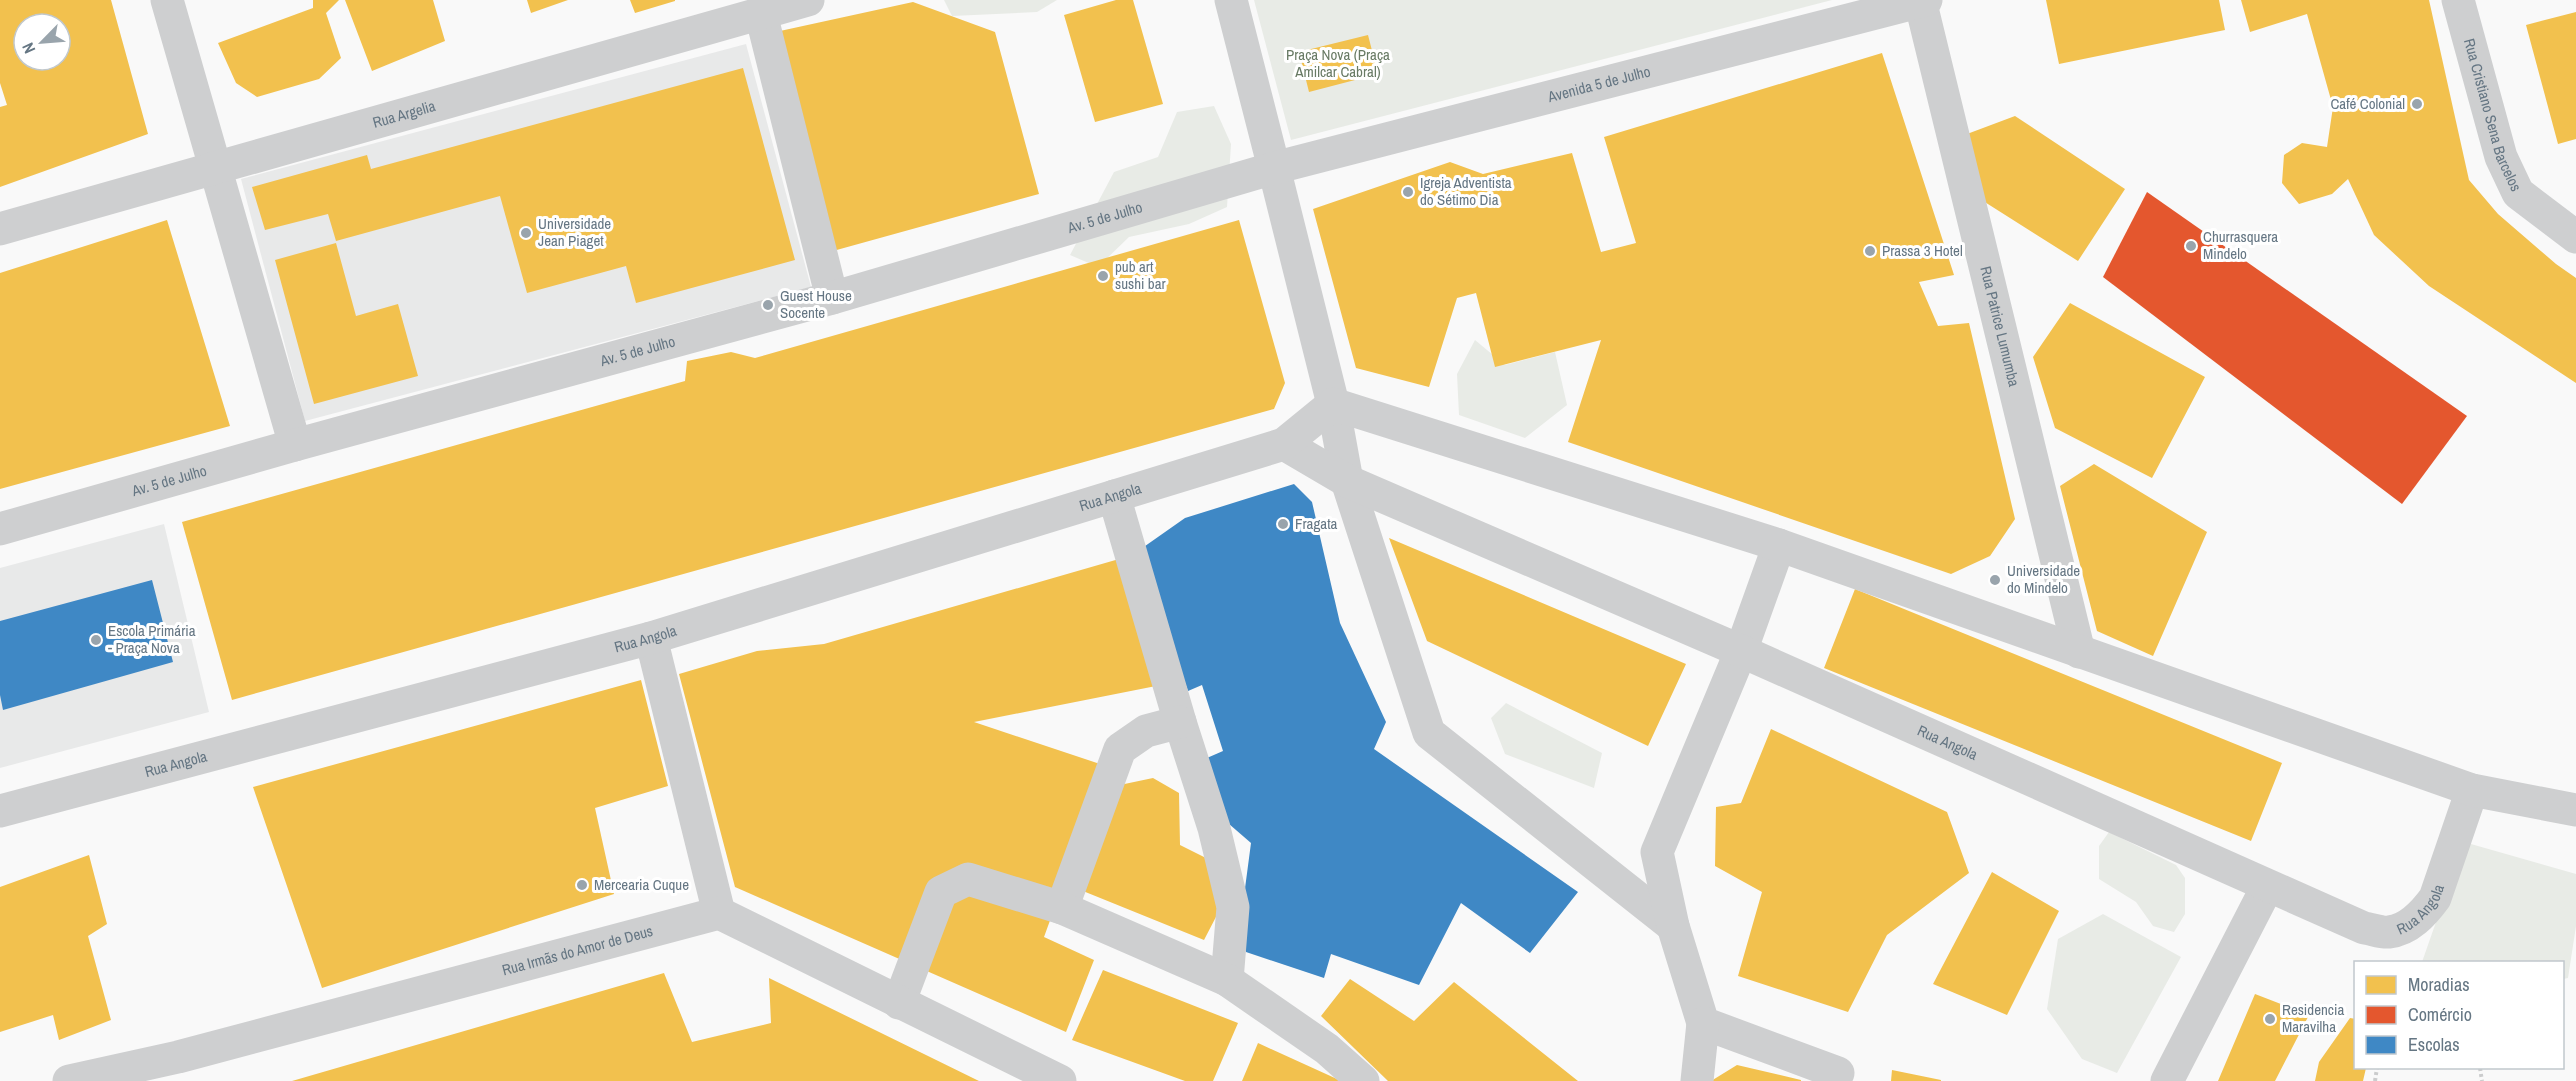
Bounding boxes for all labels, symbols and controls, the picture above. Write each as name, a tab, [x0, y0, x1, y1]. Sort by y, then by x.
north arrow	[12, 12, 72, 72]
street label: Rua Cristiano Sena Barcelos	[2459, 36, 2527, 195]
text: N	[16, 39, 40, 57]
park label: Praça Nova (Praça Amilcar Cabral)	[1286, 44, 1390, 82]
street label: Avenida 5 de Julho	[1545, 60, 1653, 107]
place label: Café Colonial	[2330, 93, 2405, 114]
street label: Rua Argelia	[370, 95, 438, 133]
marker: Café Colonial	[2410, 97, 2424, 111]
place label: Igreja Adventista do Sétimo Dia	[1420, 172, 1512, 210]
marker: Igreja Adventista do Sétimo Dia	[1401, 185, 1415, 199]
street label: Av. 5 de Julho	[1064, 196, 1145, 238]
place label: Universidade Jean Piaget	[538, 213, 611, 251]
marker: Universidade Jean Piaget	[519, 226, 533, 240]
place label: Churrasquera Mindelo	[2203, 226, 2278, 264]
marker: Churrasquera Mindelo	[2184, 239, 2198, 253]
place label: Prassa 3 Hotel	[1882, 240, 1963, 261]
marker: Prassa 3 Hotel	[1863, 244, 1877, 258]
place label: pub art sushi bar	[1115, 256, 1166, 294]
street label: Rua Patrice Lumumba	[1975, 264, 2025, 389]
marker: pub art sushi bar	[1096, 269, 1110, 283]
place label: Guest House Socente	[780, 285, 852, 323]
marker: Guest House Socente	[761, 298, 775, 312]
street label: Av. 5 de Julho	[597, 330, 678, 371]
street label: Av. 5 de Julho	[128, 460, 209, 501]
street label: Rua Angola	[1077, 477, 1144, 516]
place label: Fragata	[1295, 513, 1338, 534]
marker: Fragata	[1276, 517, 1290, 531]
place label: Universidade do Mindelo	[2007, 560, 2080, 598]
marker: Universidade do Mindelo	[1988, 573, 2002, 587]
place label: Escola Primária - Praça Nova	[108, 620, 196, 658]
street label: Rua Angola	[612, 620, 679, 657]
marker: Escola Primária - Praça Nova	[89, 633, 103, 647]
street label: Rua Angola	[1914, 720, 1981, 765]
street label: Rua Angola	[142, 745, 209, 782]
place label: Mercearia Cuque	[594, 874, 689, 895]
marker: Mercearia Cuque	[575, 878, 589, 892]
street label: Rua Angola	[2393, 881, 2449, 940]
street label: Rua Irmãs do Amor de Deus	[500, 920, 655, 980]
legend	[2354, 961, 2564, 1069]
text: Moradias	[2408, 972, 2470, 997]
place label: Residencia Maravilha	[2282, 999, 2344, 1037]
text: Comércio	[2408, 1002, 2472, 1027]
marker: Residencia Maravilha	[2263, 1012, 2277, 1026]
text: Escolas	[2408, 1032, 2460, 1057]

